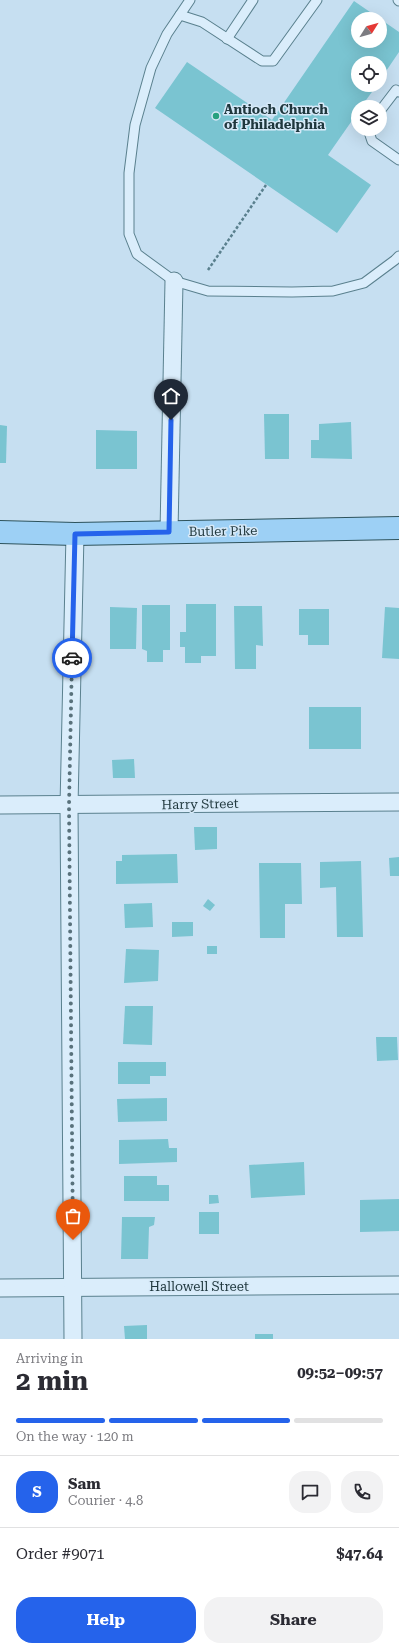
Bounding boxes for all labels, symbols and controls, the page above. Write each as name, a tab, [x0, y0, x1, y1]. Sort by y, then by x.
north arrow	[351, 12, 387, 48]
map controls	[351, 12, 387, 136]
button: locate	[351, 56, 387, 92]
button: layers	[351, 100, 387, 136]
place label: Antioch Church of Philadelphia	[224, 102, 328, 132]
marker: Antioch Church of Philadelphia	[211, 111, 221, 121]
pin	[154, 379, 188, 420]
icon: home	[160, 385, 182, 407]
street label: Butler Pike	[188, 523, 258, 539]
courier	[52, 638, 92, 678]
icon: car	[61, 647, 83, 669]
street label: Harry Street	[161, 796, 239, 812]
pin	[56, 1199, 90, 1240]
icon: bag	[62, 1205, 84, 1227]
street label: Hallowell Street	[149, 1279, 249, 1294]
text: Arriving in	[16, 1351, 83, 1366]
text: 09:52–09:57	[297, 1364, 383, 1382]
text: 2 min	[16, 1366, 88, 1396]
text: On the way · 120 m	[16, 1429, 133, 1444]
button: chat	[289, 1471, 331, 1513]
button: phone	[341, 1471, 383, 1513]
text: Sam	[68, 1475, 101, 1493]
text: S	[32, 1483, 42, 1501]
text: Courier · 4.8	[68, 1493, 143, 1508]
text: Order #9071	[16, 1545, 105, 1563]
text: $47.64	[336, 1545, 383, 1563]
button: Help	[16, 1597, 196, 1643]
button: Share	[204, 1597, 383, 1643]

